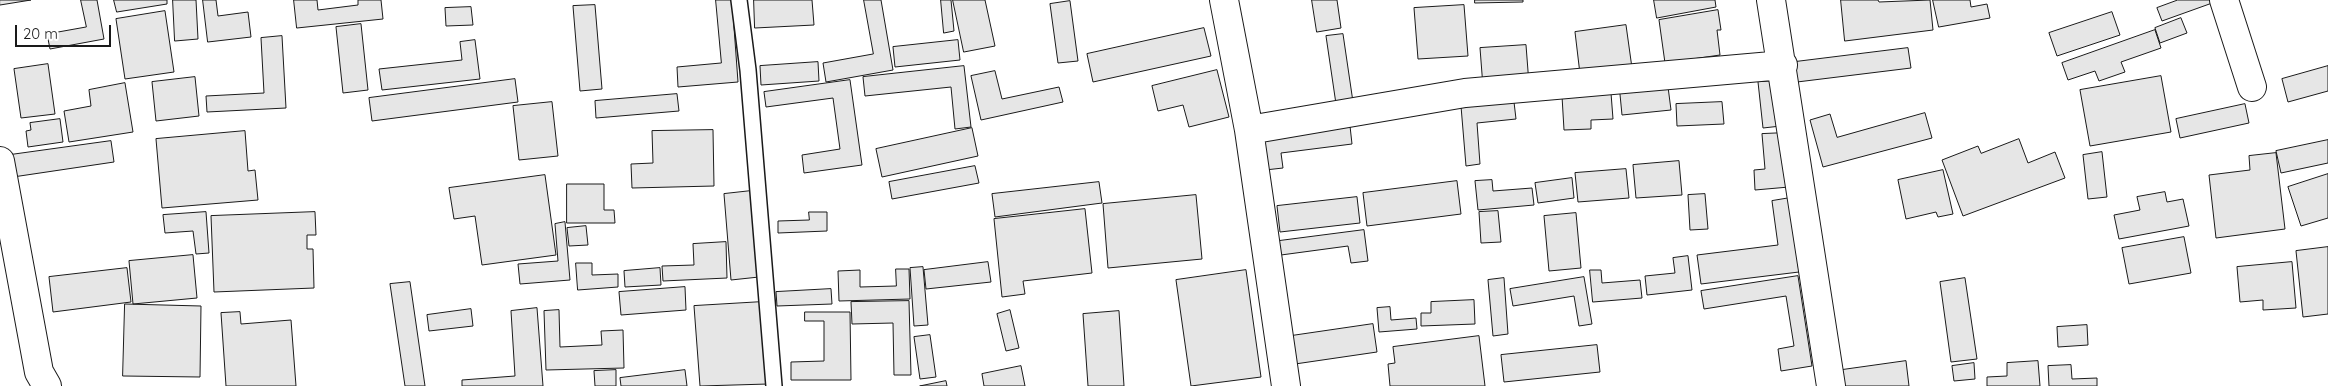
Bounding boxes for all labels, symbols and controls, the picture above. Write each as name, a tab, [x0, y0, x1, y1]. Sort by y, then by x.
scale bar	[18, 15, 114, 47]
text: 20 m	[23, 24, 58, 43]

